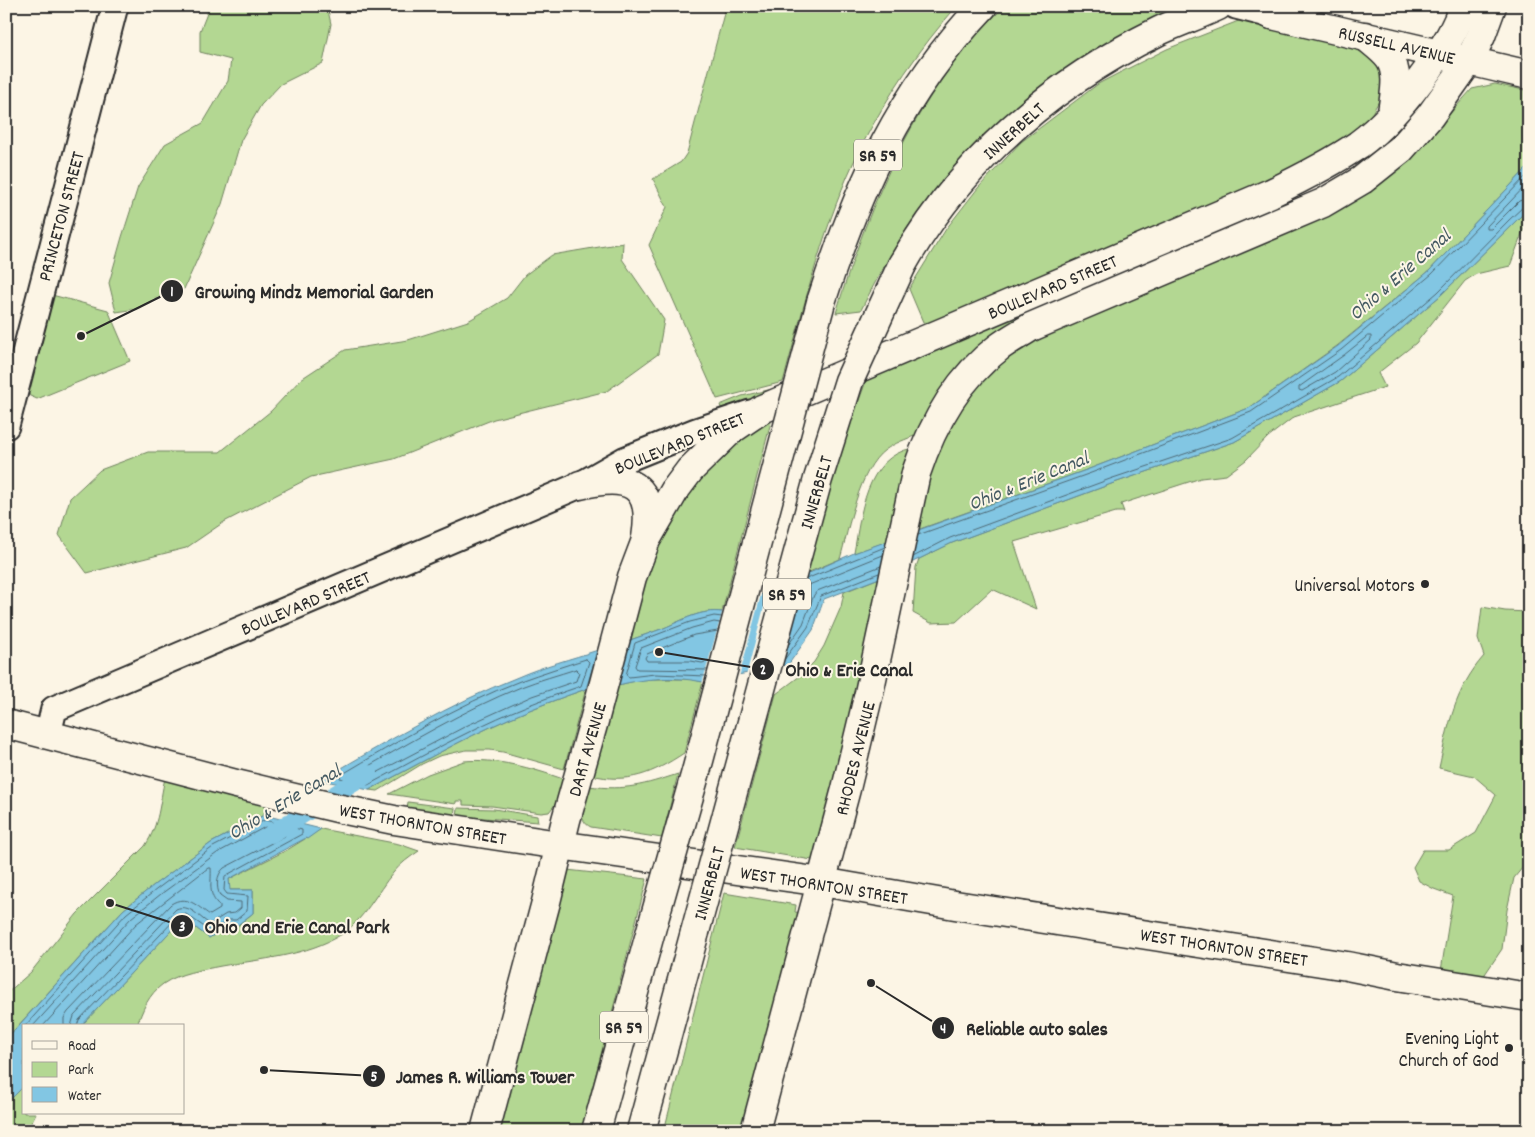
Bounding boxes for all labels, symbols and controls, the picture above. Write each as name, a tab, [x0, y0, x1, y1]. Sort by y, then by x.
street label: RUSSELL AVENUE	[1335, 21, 1458, 74]
street label: INNERBELT	[978, 97, 1053, 168]
road number: SR 59	[854, 140, 902, 170]
street label: PRINCETON STREET	[33, 149, 94, 285]
water label: Ohio & Erie Canal	[1344, 222, 1460, 329]
street label: BOULEVARD STREET	[984, 250, 1123, 329]
callout: Growing Mindz Memorial Garden	[160, 273, 444, 308]
text: Growing Mindz Memorial Garden	[195, 280, 434, 308]
text: 1	[170, 282, 174, 304]
street label: BOULEVARD STREET	[611, 407, 750, 484]
water label: Ohio & Erie Canal	[965, 445, 1095, 520]
street label: INNERBELT	[795, 453, 842, 533]
street label: BOULEVARD STREET	[237, 566, 376, 645]
place label: Universal Motors	[1294, 574, 1415, 601]
road number: SR 59	[763, 578, 811, 610]
marker: Universal Motors	[1419, 578, 1431, 590]
callout: Ohio & Erie Canal	[750, 652, 923, 687]
text: Ohio & Erie Canal	[785, 658, 913, 686]
text: 2	[760, 660, 766, 682]
street label: DART AVENUE	[563, 699, 616, 800]
street label: RHODES AVENUE	[830, 699, 885, 819]
water label: Ohio & Erie Canal	[224, 758, 349, 848]
street label: WEST THORNTON STREET	[337, 798, 508, 854]
street label: INNERBELT	[689, 844, 734, 924]
street label: WEST THORNTON STREET	[738, 861, 909, 914]
callout: Ohio and Erie Canal Park	[169, 908, 399, 943]
text: Ohio and Erie Canal Park	[204, 915, 390, 943]
text: 3	[179, 917, 186, 939]
street label: WEST THORNTON STREET	[1138, 923, 1309, 976]
callout: Reliable auto sales	[931, 1010, 1118, 1045]
road number: SR 59	[600, 1012, 648, 1042]
text: Reliable auto sales	[966, 1017, 1108, 1045]
text: 4	[940, 1019, 946, 1041]
legend	[22, 1024, 185, 1114]
place label: Evening Light Church of God	[1399, 1027, 1499, 1076]
text: Road	[68, 1036, 96, 1058]
marker: Evening Light Church of God	[1503, 1042, 1515, 1054]
callout: James R. Williams Tower	[361, 1058, 585, 1093]
text: Park	[68, 1060, 94, 1082]
text: James R. Williams Tower	[396, 1065, 575, 1093]
text: 5	[371, 1067, 378, 1089]
text: Water	[68, 1086, 102, 1108]

